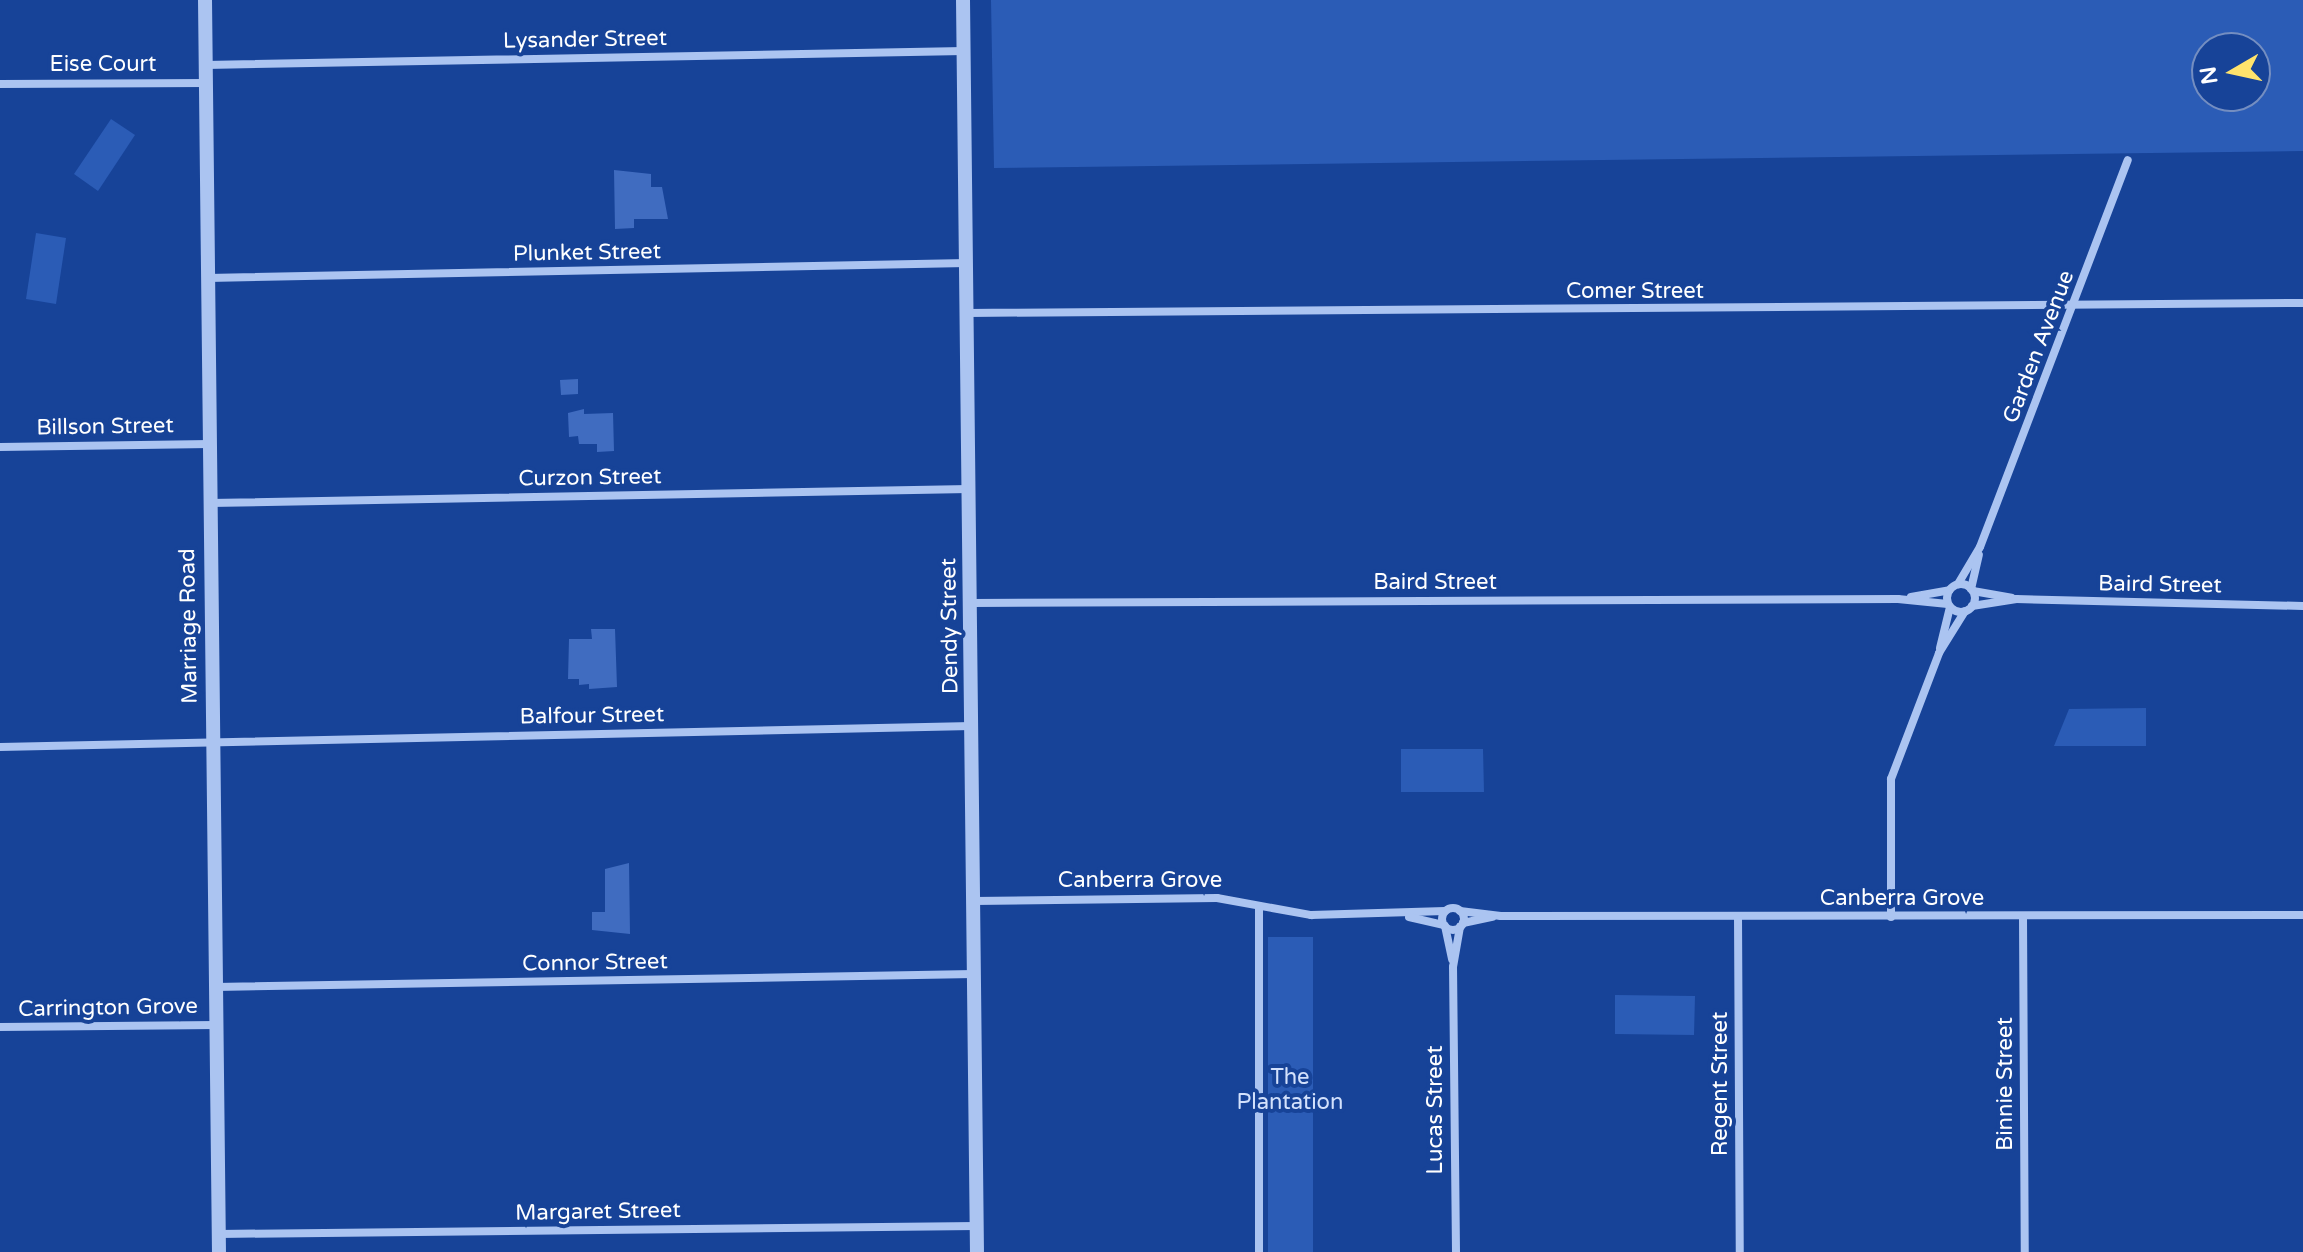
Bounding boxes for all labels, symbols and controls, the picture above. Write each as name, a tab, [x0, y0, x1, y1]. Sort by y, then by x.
street label: Lysander Street	[503, 25, 667, 55]
north arrow	[2191, 32, 2271, 112]
street label: Eise Court	[50, 52, 156, 78]
text: N	[2195, 65, 2223, 86]
street label: Plunket Street	[513, 239, 661, 267]
street label: Garden Avenue	[1998, 267, 2080, 427]
street label: Comer Street	[1566, 279, 1704, 305]
street label: Billson Street	[36, 413, 174, 441]
street label: Curzon Street	[518, 464, 662, 492]
street label: Marriage Road	[174, 548, 204, 704]
street label: Dendy Street	[936, 558, 964, 694]
street label: Baird Street	[1373, 570, 1497, 596]
street label: Baird Street	[2098, 571, 2222, 599]
street label: Balfour Street	[519, 702, 665, 730]
street label: Canberra Grove	[1058, 868, 1222, 894]
street label: Canberra Grove	[1820, 886, 1984, 912]
street label: Connor Street	[522, 949, 668, 977]
street label: Carrington Grove	[18, 993, 198, 1023]
street label: Regent Street	[1708, 1012, 1734, 1156]
street label: Binnie Street	[1993, 1017, 2019, 1151]
street label: Lucas Street	[1423, 1045, 1449, 1175]
park label: The Plantation	[1237, 1064, 1343, 1116]
street label: Margaret Street	[515, 1197, 681, 1227]

